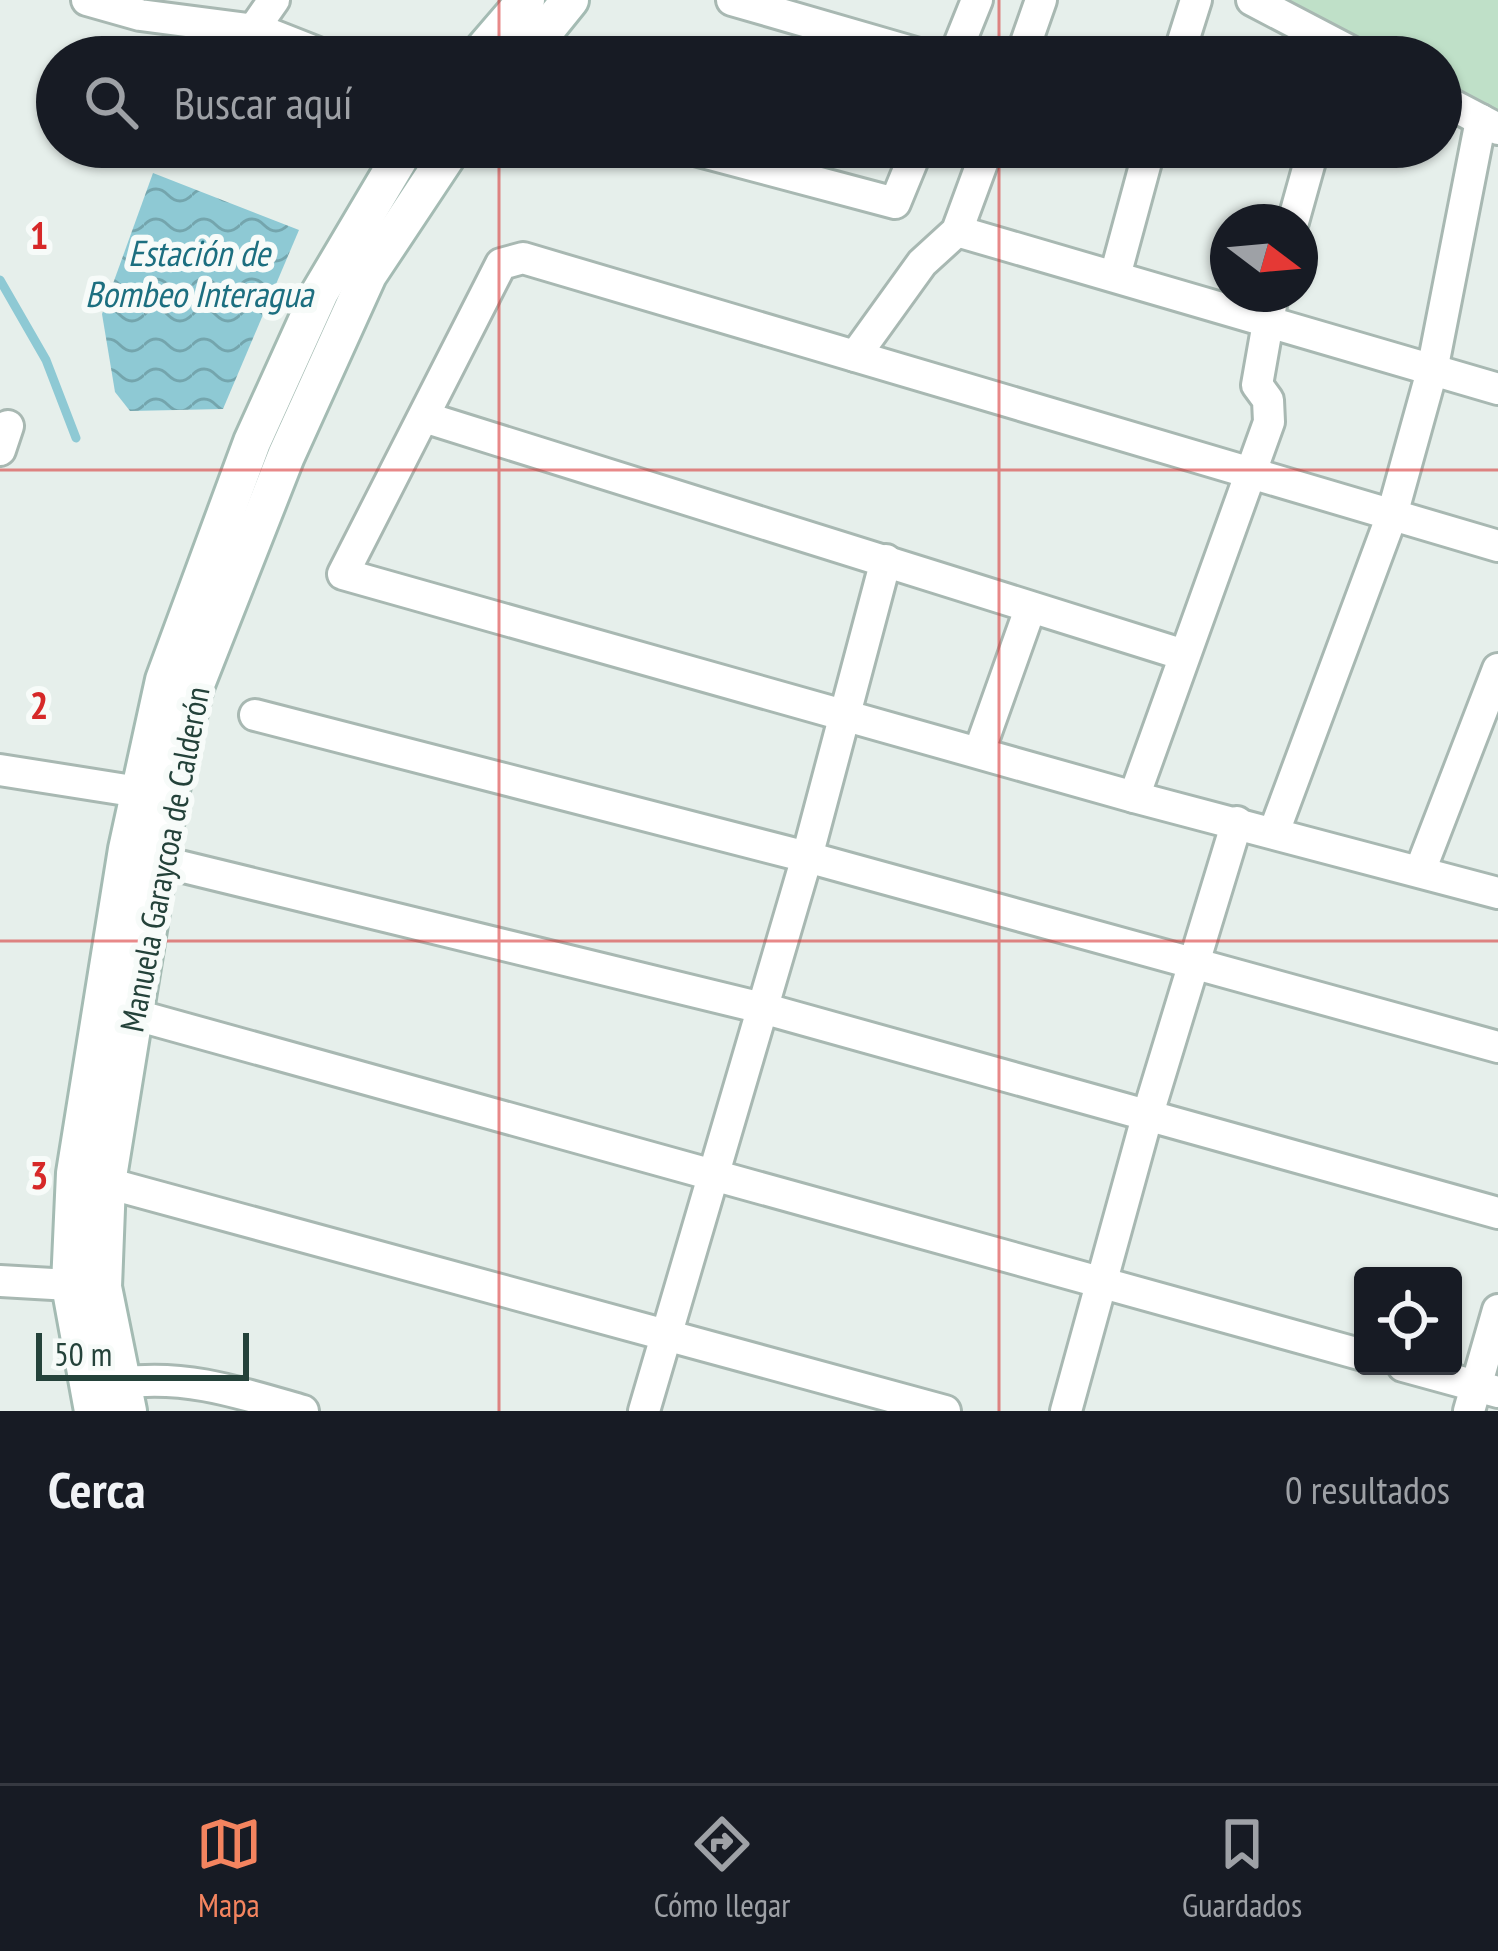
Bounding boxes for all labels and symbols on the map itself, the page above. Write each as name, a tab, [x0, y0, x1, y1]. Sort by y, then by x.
north arrow	[1210, 204, 1318, 312]
text: 1	[30, 209, 48, 260]
water label: Estación de Bombeo Interagua	[85, 229, 315, 317]
text: 2	[30, 679, 48, 730]
street label: Manuela Garaycoa de Calderón	[109, 683, 219, 1035]
text: 3	[30, 1149, 48, 1200]
scale bar	[36, 1327, 249, 1380]

